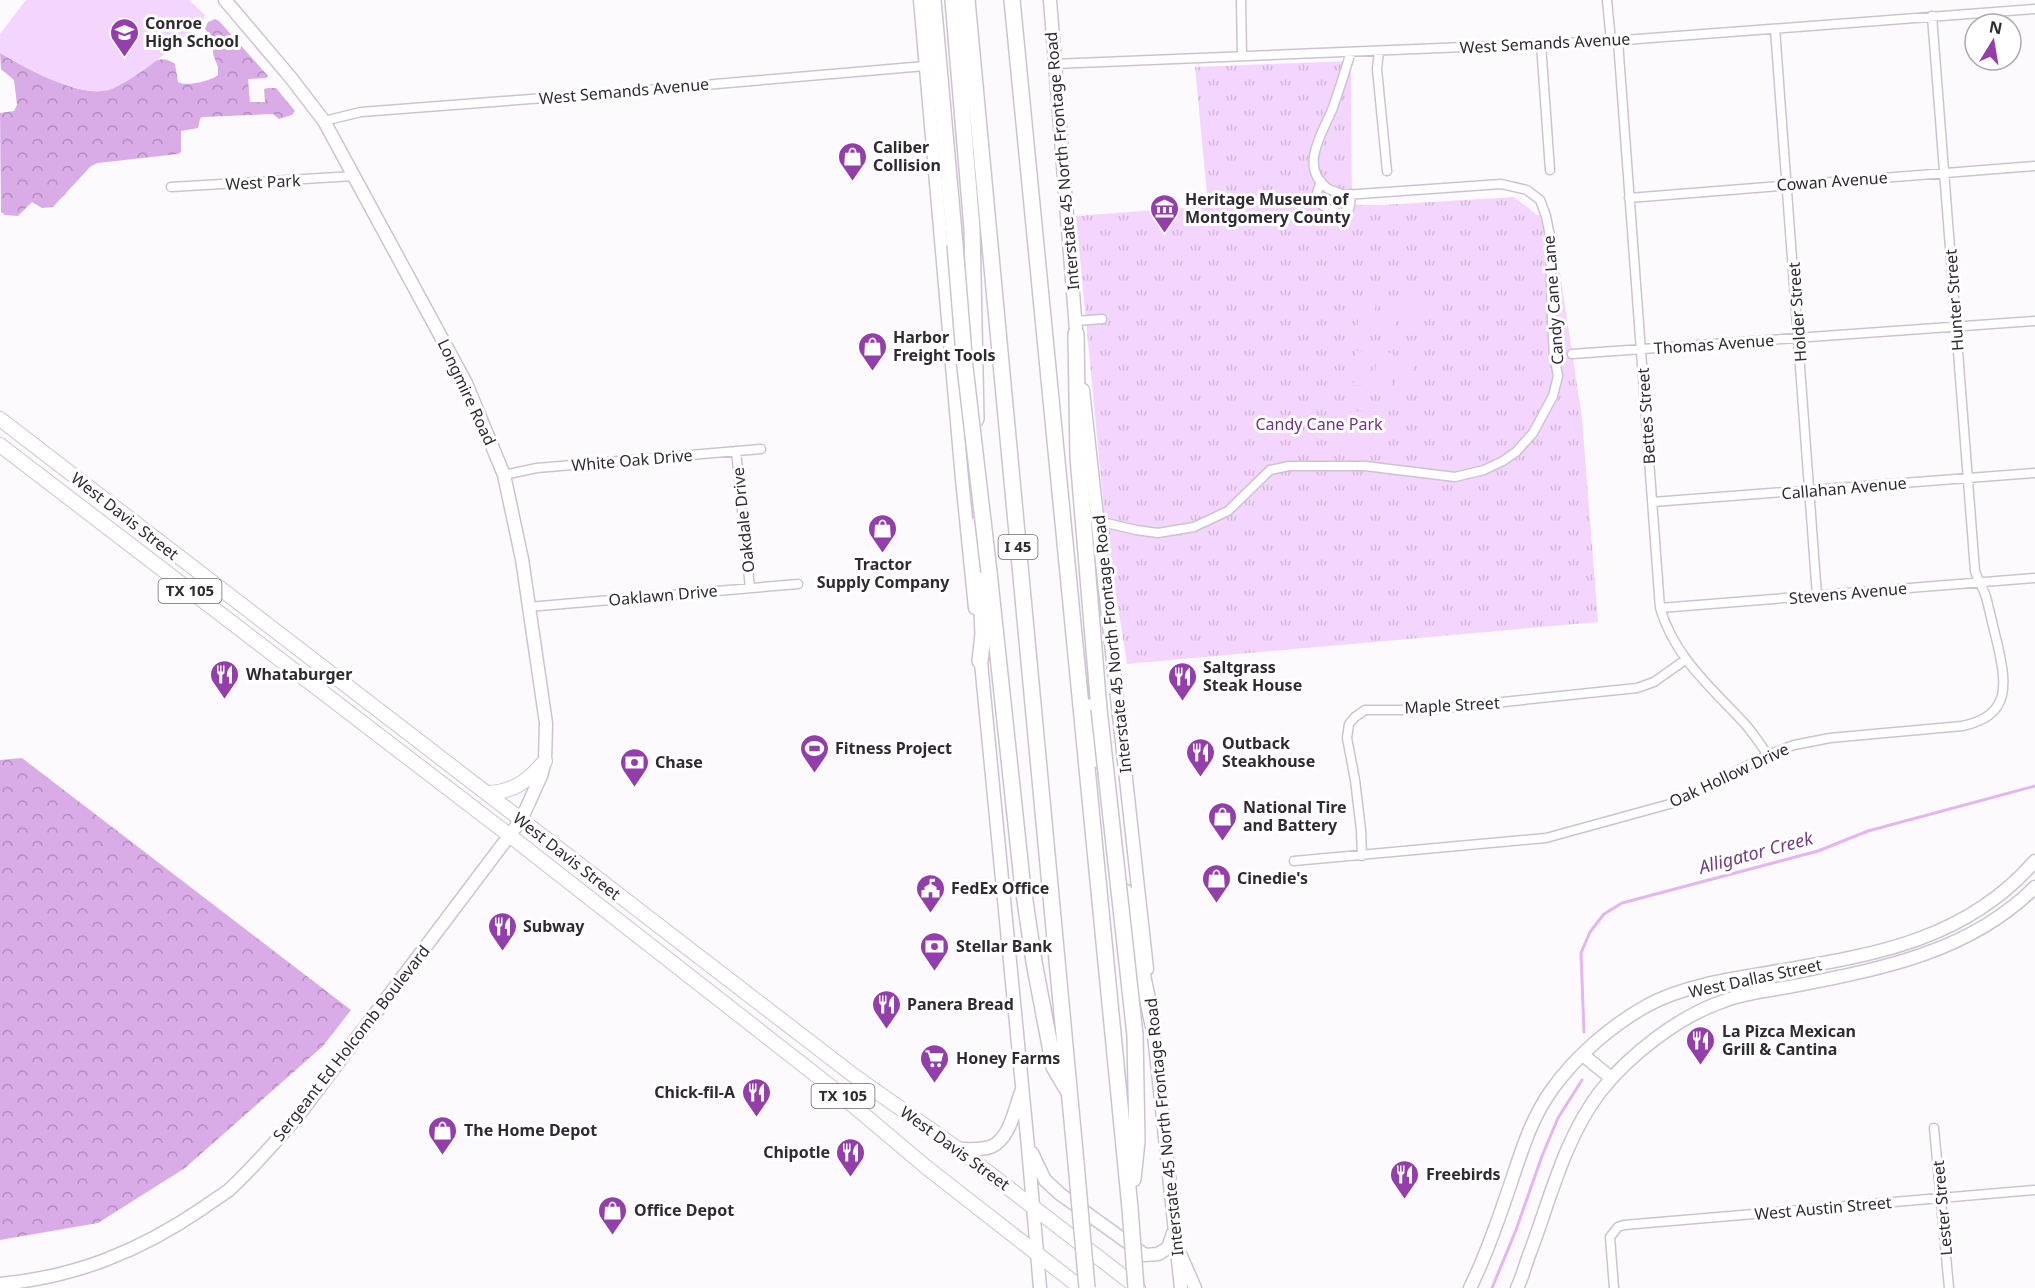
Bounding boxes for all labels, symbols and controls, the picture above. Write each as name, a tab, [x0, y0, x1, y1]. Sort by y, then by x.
place label: Conroe High School	[145, 12, 239, 52]
north arrow	[1963, 12, 2023, 72]
text: N	[1987, 15, 2004, 39]
school or university icon: Conroe High School	[108, 16, 140, 58]
street label: West Semands Avenue	[1459, 28, 1631, 58]
street label: Interstate 45 North Frontage Road	[1040, 31, 1084, 291]
street label: West Semands Avenue	[538, 73, 710, 109]
place label: Caliber Collision	[873, 136, 941, 176]
shop icon: Caliber Collision	[836, 140, 868, 182]
street label: Cowan Avenue	[1776, 166, 1888, 196]
street label: West Park	[225, 169, 301, 195]
place label: Heritage Museum of Montgomery County	[1185, 188, 1351, 228]
museum icon: Heritage Museum of Montgomery County	[1148, 192, 1180, 234]
street label: Candy Cane Lane	[1538, 235, 1568, 365]
street label: Hunter Street	[1939, 248, 1969, 352]
street label: Holder Street	[1783, 261, 1811, 363]
place label: Harbor Freight Tools	[893, 326, 995, 366]
street label: Thomas Avenue	[1653, 329, 1775, 359]
shop icon: Harbor Freight Tools	[856, 330, 888, 372]
street label: Longmire Road	[433, 335, 501, 449]
street label: Bettes Street	[1632, 367, 1660, 465]
park label: Candy Cane Park	[1255, 413, 1383, 435]
street label: White Oak Drive	[570, 444, 694, 476]
street label: Oakdale Drive	[727, 466, 759, 574]
street label: West Davis Street	[67, 467, 183, 565]
street label: Callahan Avenue	[1781, 472, 1907, 504]
shop icon: Tractor Supply Company	[867, 512, 899, 554]
street label: Interstate 45 North Frontage Road	[1088, 514, 1136, 774]
road number: I 45	[998, 535, 1038, 559]
place label: Tractor Supply Company	[817, 553, 950, 593]
street label: Stevens Avenue	[1788, 577, 1908, 609]
road number: TX 105	[158, 579, 222, 603]
street label: Oaklawn Drive	[608, 579, 718, 611]
place label: Saltgrass Steak House	[1203, 656, 1302, 696]
restaurant icon: Whataburger	[209, 658, 241, 700]
restaurant icon: Saltgrass Steak House	[1166, 660, 1198, 702]
place label: Whataburger	[246, 663, 352, 685]
street label: Maple Street	[1404, 692, 1500, 718]
sports icon: Fitness Project	[798, 732, 830, 774]
place label: Outback Steakhouse	[1222, 732, 1315, 772]
restaurant icon: Outback Steakhouse	[1185, 736, 1217, 778]
place label: Fitness Project	[835, 737, 952, 759]
street label: Oak Hollow Drive	[1666, 738, 1792, 812]
bank icon: Chase	[618, 746, 650, 788]
place label: Chase	[655, 751, 703, 773]
place label: National Tire and Battery	[1243, 796, 1347, 836]
shop icon: National Tire and Battery	[1206, 800, 1238, 842]
street label: West Davis Street	[509, 807, 625, 905]
water label: Alligator Creek	[1694, 825, 1816, 879]
shop icon: Cinedie's	[1200, 862, 1232, 904]
place label: Cinedie's	[1237, 867, 1308, 889]
public building icon: FedEx Office	[914, 872, 946, 914]
place label: FedEx Office	[951, 877, 1049, 899]
restaurant icon: Subway	[486, 910, 518, 952]
place label: Subway	[523, 915, 585, 937]
bank icon: Stellar Bank	[919, 930, 951, 972]
place label: Stellar Bank	[956, 935, 1052, 957]
street label: Sergeant Ed Holcomb Boulevard	[268, 941, 434, 1145]
street label: West Dallas Street	[1686, 953, 1824, 1003]
restaurant icon: Panera Bread	[870, 988, 902, 1030]
place label: Panera Bread	[907, 993, 1014, 1015]
street label: Interstate 45 North Frontage Road	[1140, 997, 1188, 1257]
place label: La Pizca Mexican Grill & Cantina	[1722, 1020, 1856, 1060]
restaurant icon: La Pizca Mexican Grill & Cantina	[1685, 1024, 1717, 1066]
supermarket icon: Honey Farms	[919, 1042, 951, 1084]
place label: Honey Farms	[956, 1047, 1060, 1069]
restaurant icon: Chick-fil-A	[740, 1076, 772, 1118]
place label: Chick-fil-A	[654, 1081, 736, 1103]
road number: TX 105	[812, 1084, 874, 1108]
street label: West Davis Street	[896, 1101, 1014, 1195]
shop icon: The Home Depot	[427, 1114, 459, 1156]
place label: The Home Depot	[464, 1119, 597, 1141]
restaurant icon: Chipotle	[835, 1136, 867, 1178]
place label: Chipotle	[763, 1141, 830, 1163]
restaurant icon: Freebirds	[1389, 1158, 1421, 1200]
street label: Lester Street	[1927, 1159, 1957, 1256]
place label: Freebirds	[1426, 1163, 1501, 1185]
street label: West Austin Street	[1754, 1191, 1893, 1225]
shop icon: Office Depot	[597, 1194, 629, 1236]
place label: Office Depot	[634, 1199, 734, 1221]

